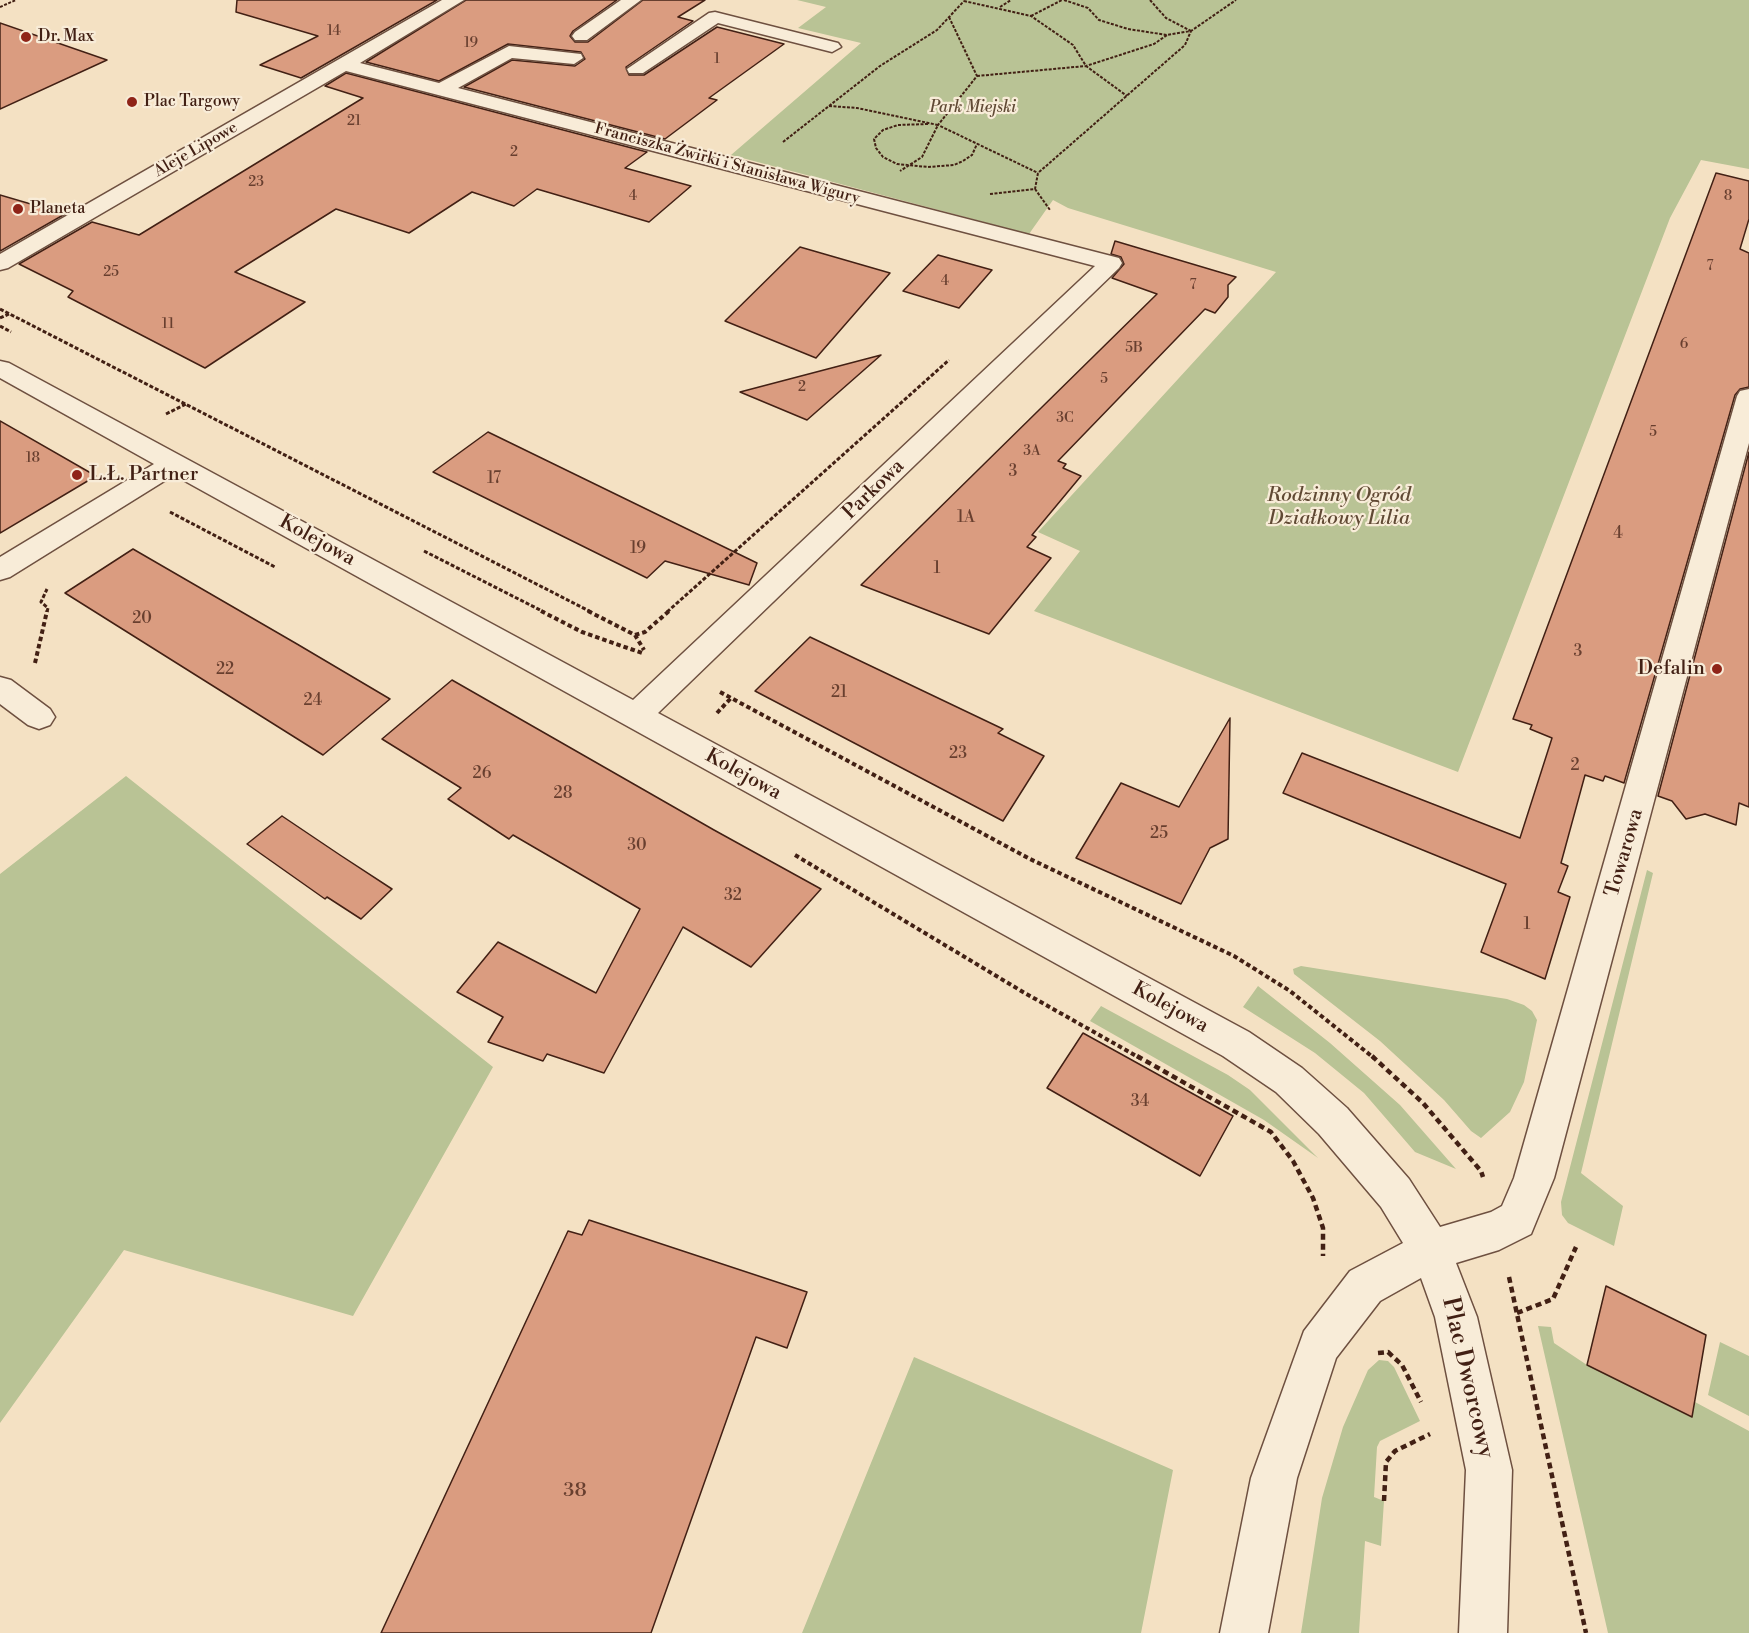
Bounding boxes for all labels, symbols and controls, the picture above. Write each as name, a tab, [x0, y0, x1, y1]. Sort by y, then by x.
house number: 14	[327, 24, 341, 40]
place label: Dr. Max	[38, 27, 94, 47]
marker: Dr. Max	[19, 30, 33, 44]
house number: 19	[464, 36, 478, 52]
house number: 1	[714, 52, 720, 68]
place label: Plac Targowy	[144, 92, 240, 112]
marker: Plac Targowy	[125, 95, 139, 109]
park label: Park Miejski	[930, 98, 1016, 118]
house number: 21	[347, 114, 361, 130]
street label: Aleje Lipowe	[151, 118, 241, 182]
street label: Franciszka Żwirki i Stanisława Wigury	[592, 119, 862, 209]
house number: 2	[510, 145, 518, 161]
house number: 23	[248, 175, 264, 191]
house number: 4	[629, 189, 637, 205]
house number: 8	[1724, 189, 1732, 205]
place label: Planeta	[30, 199, 85, 219]
marker: Planeta	[11, 202, 25, 216]
house number: 7	[1706, 259, 1714, 275]
house number: 25	[103, 265, 119, 281]
house number: 4	[941, 274, 949, 290]
house number: 7	[1189, 278, 1197, 294]
house number: 11	[162, 317, 174, 333]
house number: 6	[1680, 337, 1688, 353]
house number: 5B	[1125, 341, 1143, 357]
house number: 5	[1100, 372, 1108, 388]
house number: 2	[798, 380, 806, 396]
house number: 3C	[1056, 411, 1074, 427]
house number: 5	[1649, 425, 1657, 441]
house number: 3A	[1023, 444, 1041, 460]
house number: 18	[26, 451, 40, 467]
street label: Parkowa	[838, 455, 910, 525]
house number: 3	[1009, 462, 1017, 482]
place label: L.Ł. Partner	[89, 463, 198, 487]
marker: L.Ł. Partner	[70, 468, 84, 482]
house number: 17	[487, 469, 501, 489]
park label: Rodzinny Ogród Działkowy Lilia	[1267, 484, 1411, 531]
house number: 1A	[957, 508, 975, 528]
street label: Kolejowa	[275, 510, 359, 572]
house number: 4	[1613, 524, 1623, 544]
house number: 19	[630, 539, 646, 559]
house number: 1	[934, 559, 940, 579]
house number: 20	[132, 609, 152, 629]
house number: 3	[1574, 642, 1582, 662]
place label: Defalin	[1638, 657, 1705, 681]
house number: 22	[216, 660, 234, 680]
marker: Defalin	[1710, 662, 1724, 676]
house number: 21	[831, 683, 847, 703]
house number: 24	[304, 691, 322, 711]
street label: Kolejowa	[701, 744, 785, 806]
house number: 23	[949, 744, 967, 764]
house number: 2	[1570, 756, 1580, 776]
house number: 26	[473, 764, 491, 784]
house number: 28	[554, 784, 572, 804]
street label: Towarowa	[1601, 806, 1649, 900]
house number: 25	[1150, 824, 1168, 844]
house number: 30	[627, 836, 647, 856]
house number: 32	[724, 886, 742, 906]
house number: 1	[1524, 915, 1530, 935]
street label: Kolejowa	[1128, 977, 1212, 1039]
house number: 34	[1131, 1092, 1149, 1112]
street label: Plac Dworcowy	[1434, 1295, 1500, 1461]
house number: 38	[563, 1479, 587, 1503]

